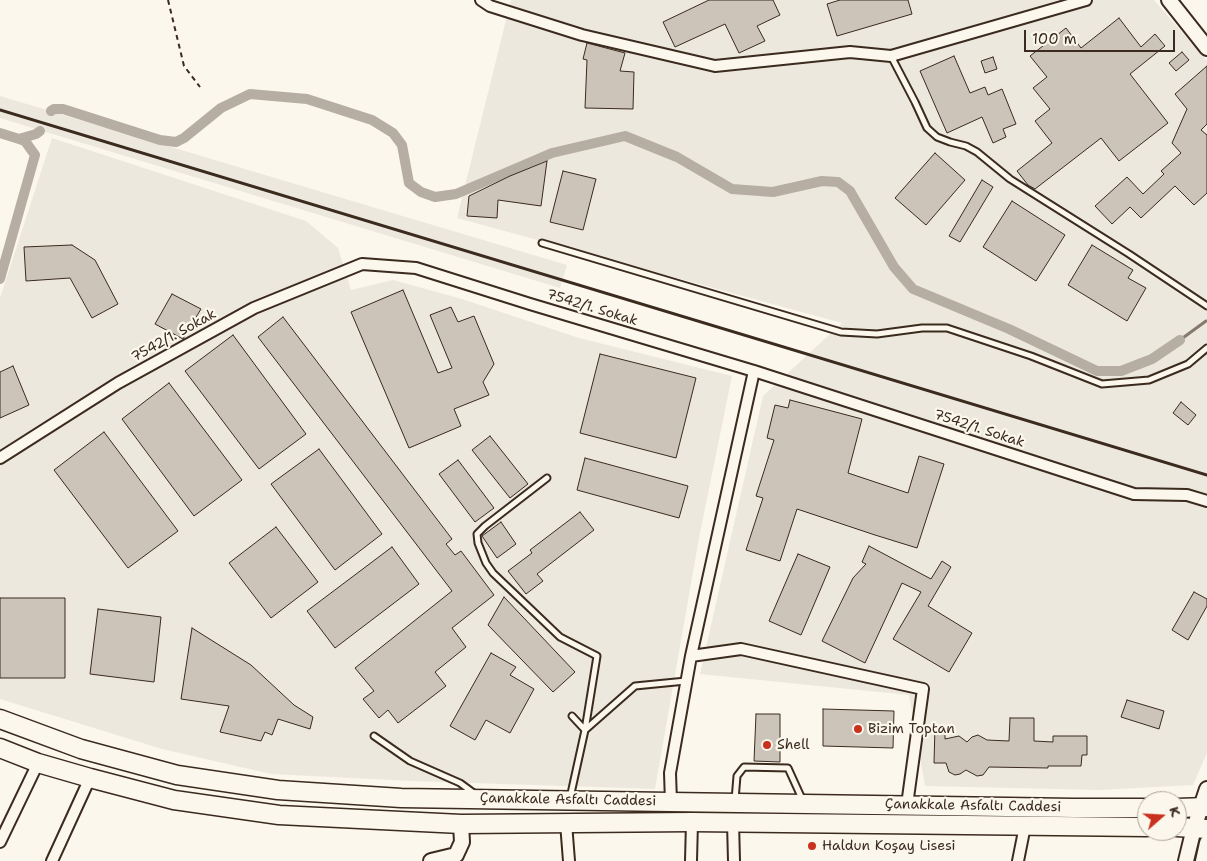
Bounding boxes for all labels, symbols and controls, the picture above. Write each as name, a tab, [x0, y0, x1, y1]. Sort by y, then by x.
scale bar	[1027, 20, 1178, 52]
text: 100 m	[1032, 29, 1077, 49]
street label: 7542/1. Sokak	[544, 286, 640, 330]
street label: 7542/1. Sokak	[129, 306, 219, 366]
street label: 7542/1. Sokak	[931, 406, 1027, 452]
place label: Bizim Toptan	[868, 721, 955, 737]
marker: Bizim Toptan	[852, 723, 864, 735]
place label: Shell	[777, 737, 810, 753]
marker: Shell	[761, 739, 773, 751]
street label: Çanakkale Asfaltı Caddesi	[480, 790, 656, 810]
north arrow	[1137, 791, 1187, 841]
street label: Çanakkale Asfaltı Caddesi	[885, 796, 1061, 816]
text: K	[1165, 804, 1185, 819]
place label: Haldun Koşay Lisesi	[822, 838, 956, 854]
marker: Haldun Koşay Lisesi	[806, 840, 818, 852]

